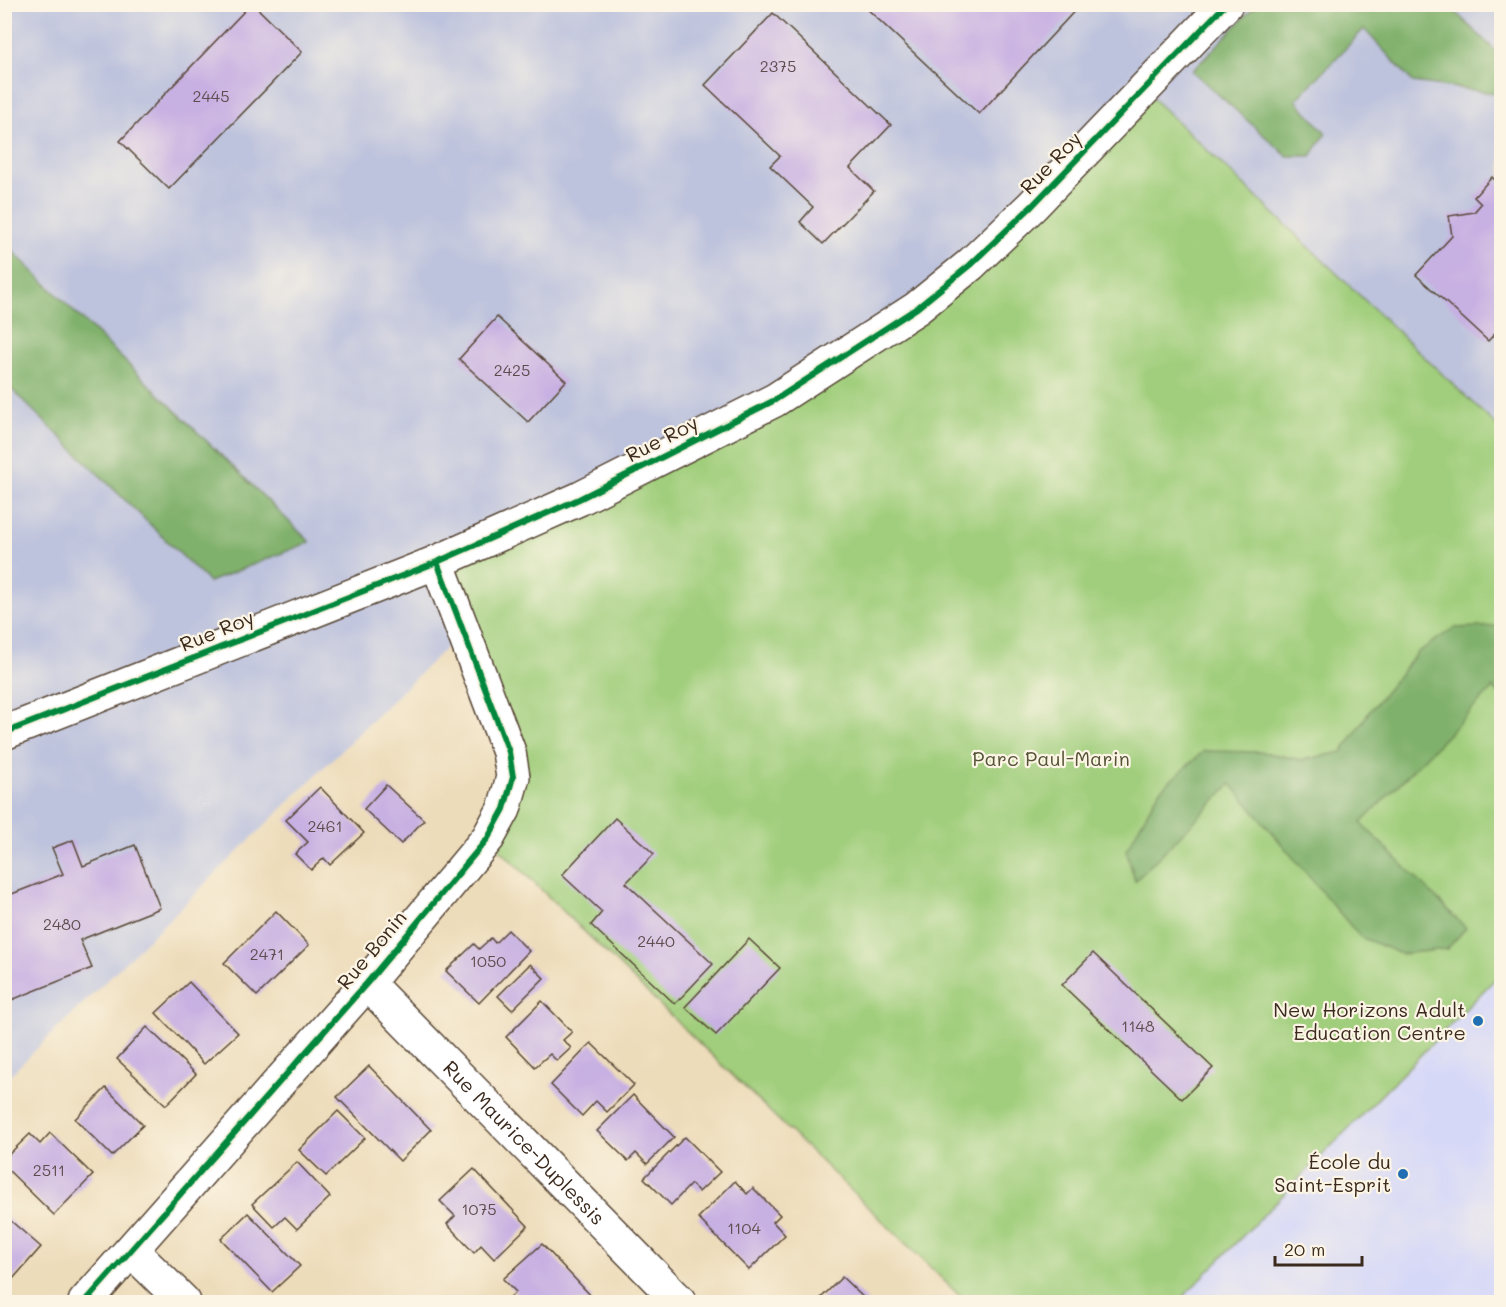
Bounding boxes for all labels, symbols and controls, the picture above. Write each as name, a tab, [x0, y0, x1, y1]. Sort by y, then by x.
house number: 2375	[760, 55, 796, 76]
house number: 2445	[192, 85, 230, 106]
street label: Rue Roy	[1014, 125, 1087, 199]
house number: 2425	[494, 359, 530, 380]
street label: Rue Roy	[621, 409, 702, 467]
street label: Rue Roy	[176, 603, 258, 657]
park label: Parc Paul-Marin	[972, 745, 1130, 771]
house number: 2461	[307, 815, 343, 836]
street label: Rue Bonin	[331, 905, 412, 994]
house number: 2480	[43, 913, 81, 934]
house number: 2440	[637, 930, 675, 951]
house number: 2471	[250, 943, 284, 964]
house number: 1050	[470, 950, 506, 971]
place label: New Horizons Adult Education Centre	[1273, 996, 1466, 1045]
marker: New Horizons Adult Education Centre	[1471, 1014, 1485, 1028]
house number: 1148	[1121, 1015, 1155, 1036]
street label: Rue Maurice-Duplessis	[438, 1054, 611, 1230]
place label: École du Saint-Esprit	[1274, 1148, 1391, 1197]
house number: 2511	[33, 1159, 65, 1180]
marker: École du Saint-Esprit	[1396, 1167, 1410, 1181]
house number: 1075	[461, 1198, 497, 1219]
house number: 1104	[727, 1217, 761, 1238]
scale bar	[1275, 1229, 1362, 1267]
text: 20 m	[1284, 1237, 1325, 1261]

